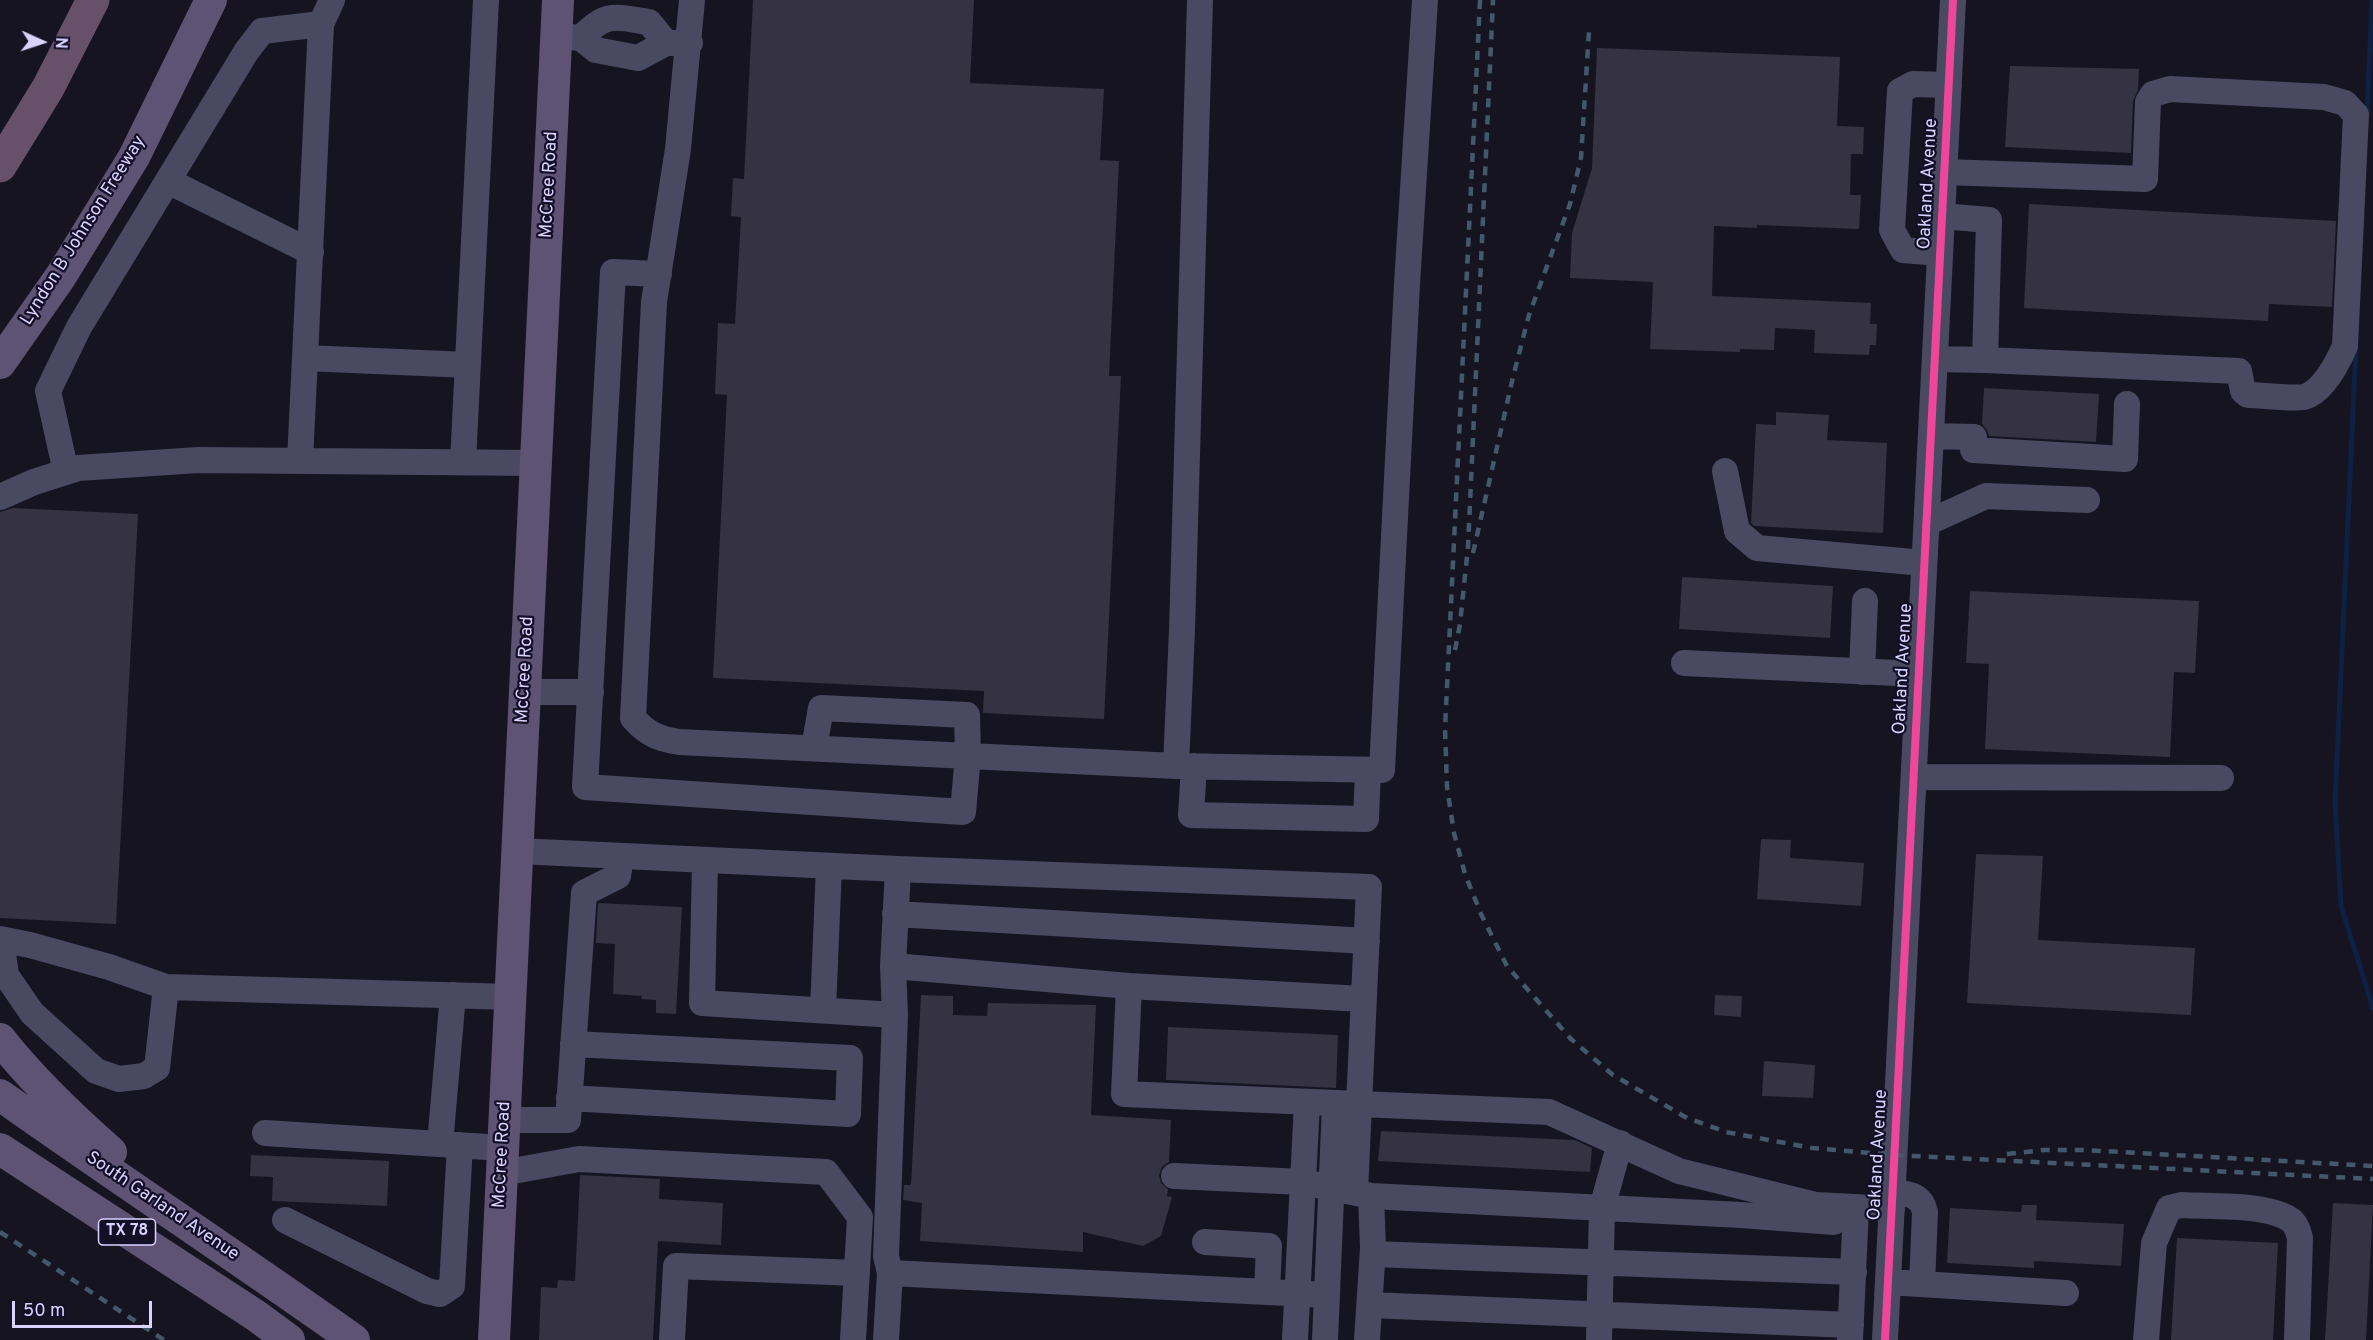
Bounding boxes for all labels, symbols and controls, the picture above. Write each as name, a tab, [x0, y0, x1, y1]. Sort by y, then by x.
north arrow	[12, 12, 72, 72]
text: N	[50, 37, 70, 49]
street label: Oakland Avenue	[1915, 118, 1943, 250]
street label: McCree Road	[536, 131, 564, 239]
street label: Lyndon B Johnson Freeway	[17, 132, 151, 330]
street label: Oakland Avenue	[1890, 603, 1918, 735]
street label: McCree Road	[512, 616, 540, 724]
street label: Oakland Avenue	[1865, 1089, 1893, 1221]
street label: McCree Road	[489, 1101, 517, 1209]
street label: South Garland Avenue	[81, 1148, 243, 1266]
road number: TX 78	[98, 1219, 156, 1245]
scale bar	[15, 1289, 154, 1327]
text: 50 m	[23, 1300, 65, 1323]

